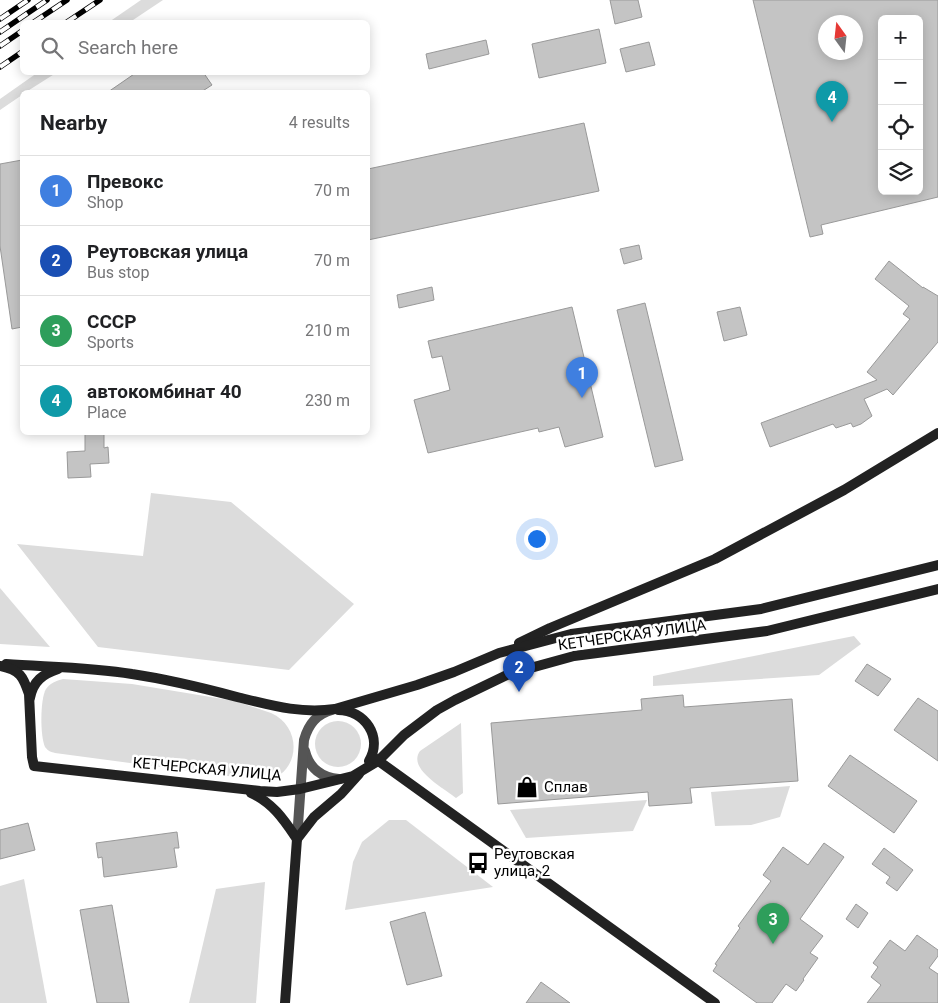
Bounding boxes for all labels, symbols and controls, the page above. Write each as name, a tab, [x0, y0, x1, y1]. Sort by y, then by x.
north arrow	[818, 15, 863, 60]
map controls	[878, 15, 923, 195]
button: +	[878, 15, 923, 60]
search box	[20, 20, 370, 75]
icon: search	[38, 34, 66, 62]
text: Search here	[78, 36, 178, 59]
button: −	[878, 60, 923, 105]
pin: 4	[816, 81, 848, 122]
button: locate	[878, 105, 923, 150]
text: Nearby	[40, 111, 107, 135]
text: 4 results	[289, 113, 350, 132]
button: layers	[878, 150, 923, 195]
text: Превокс	[87, 170, 163, 193]
text: 1	[51, 181, 61, 200]
text: 70 m	[314, 181, 350, 200]
text: Shop	[87, 193, 123, 212]
text: Реутовская улица	[87, 240, 248, 263]
text: 2	[51, 251, 61, 270]
text: 70 m	[314, 251, 350, 270]
text: Bus stop	[87, 263, 149, 282]
text: СССР	[87, 310, 137, 333]
text: 3	[51, 321, 61, 340]
text: 210 m	[305, 321, 350, 340]
text: Sports	[87, 333, 134, 352]
pin: 1	[566, 357, 598, 398]
text: автокомбинат 40	[87, 380, 242, 403]
text: 4	[51, 391, 61, 410]
text: 230 m	[305, 391, 350, 410]
text: Place	[87, 403, 127, 422]
your location	[524, 526, 550, 552]
street label: КЕТЧЕРСКАЯ УЛИЦА	[557, 616, 707, 654]
pin: 2	[503, 651, 535, 692]
street label: КЕТЧЕРСКАЯ УЛИЦА	[132, 754, 282, 784]
shop icon: Сплав	[514, 774, 540, 800]
place label: Сплав	[544, 778, 588, 796]
place label: Реутовская улица, 2	[494, 845, 575, 880]
bus stop icon: Реутовская улица, 2	[465, 850, 491, 876]
pin: 3	[757, 903, 789, 944]

